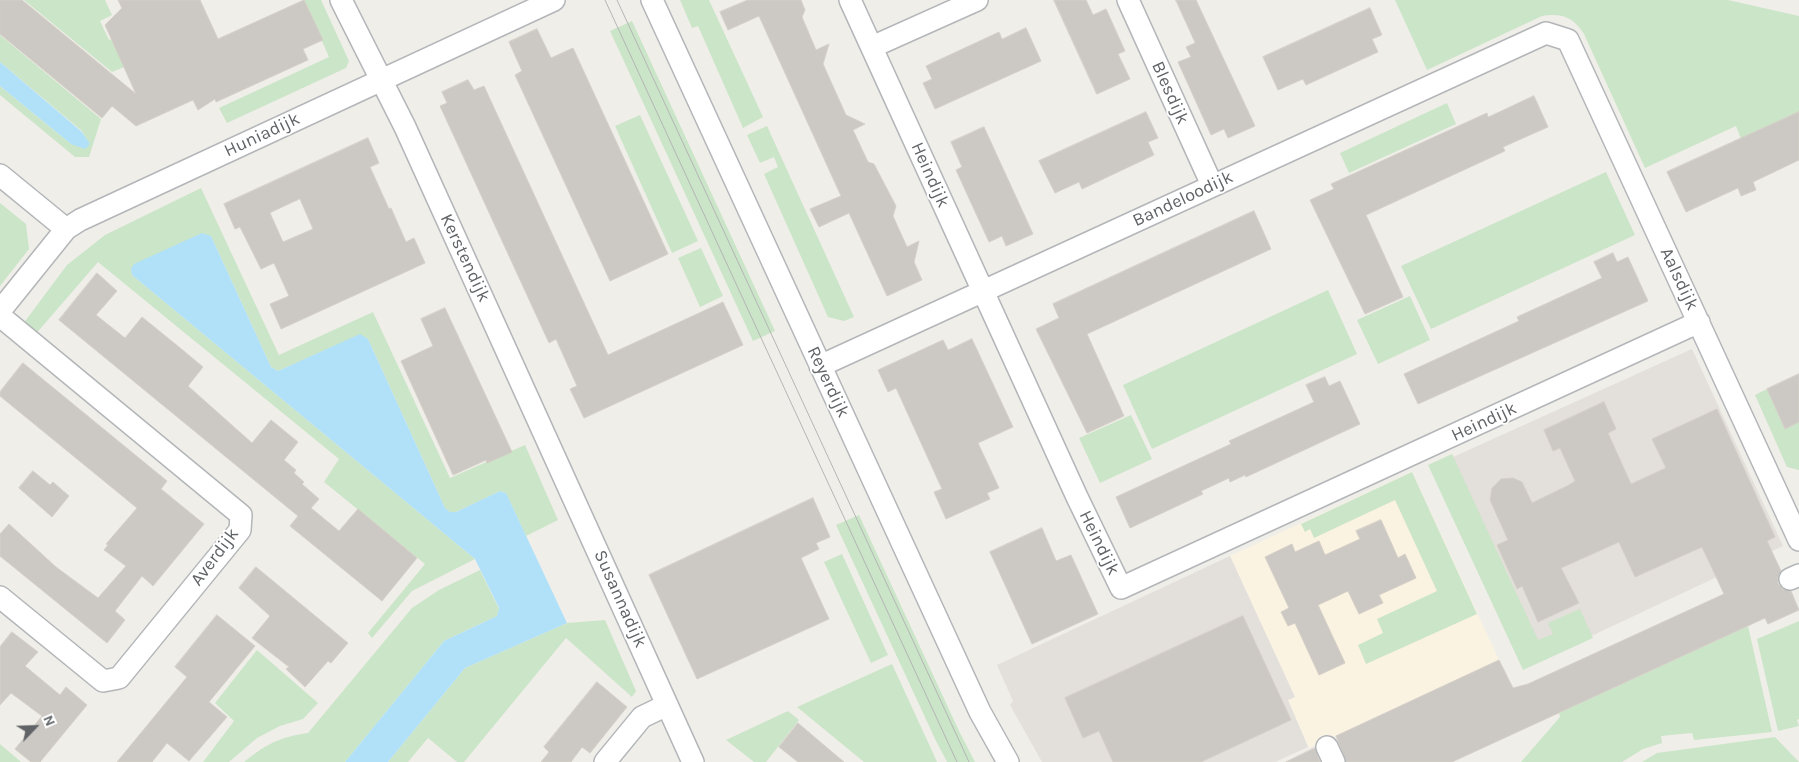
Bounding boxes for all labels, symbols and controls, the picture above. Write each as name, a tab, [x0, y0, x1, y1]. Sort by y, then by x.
street label: Blesdijk	[1147, 58, 1193, 128]
street label: Huniadijk	[221, 108, 303, 162]
street label: Heindijk	[906, 139, 954, 211]
street label: Bandeloodijk	[1129, 166, 1237, 232]
street label: Kerstendijk	[435, 210, 495, 306]
street label: Aalsdijk	[1655, 244, 1703, 314]
street label: Reyerdijk	[802, 343, 854, 421]
street label: Heindijk	[1448, 398, 1520, 446]
street label: Heindijk	[1074, 507, 1124, 579]
street label: Averdijk	[186, 524, 244, 590]
street label: Susannadijk	[589, 547, 651, 651]
north arrow	[10, 702, 60, 752]
text: N	[39, 713, 59, 729]

